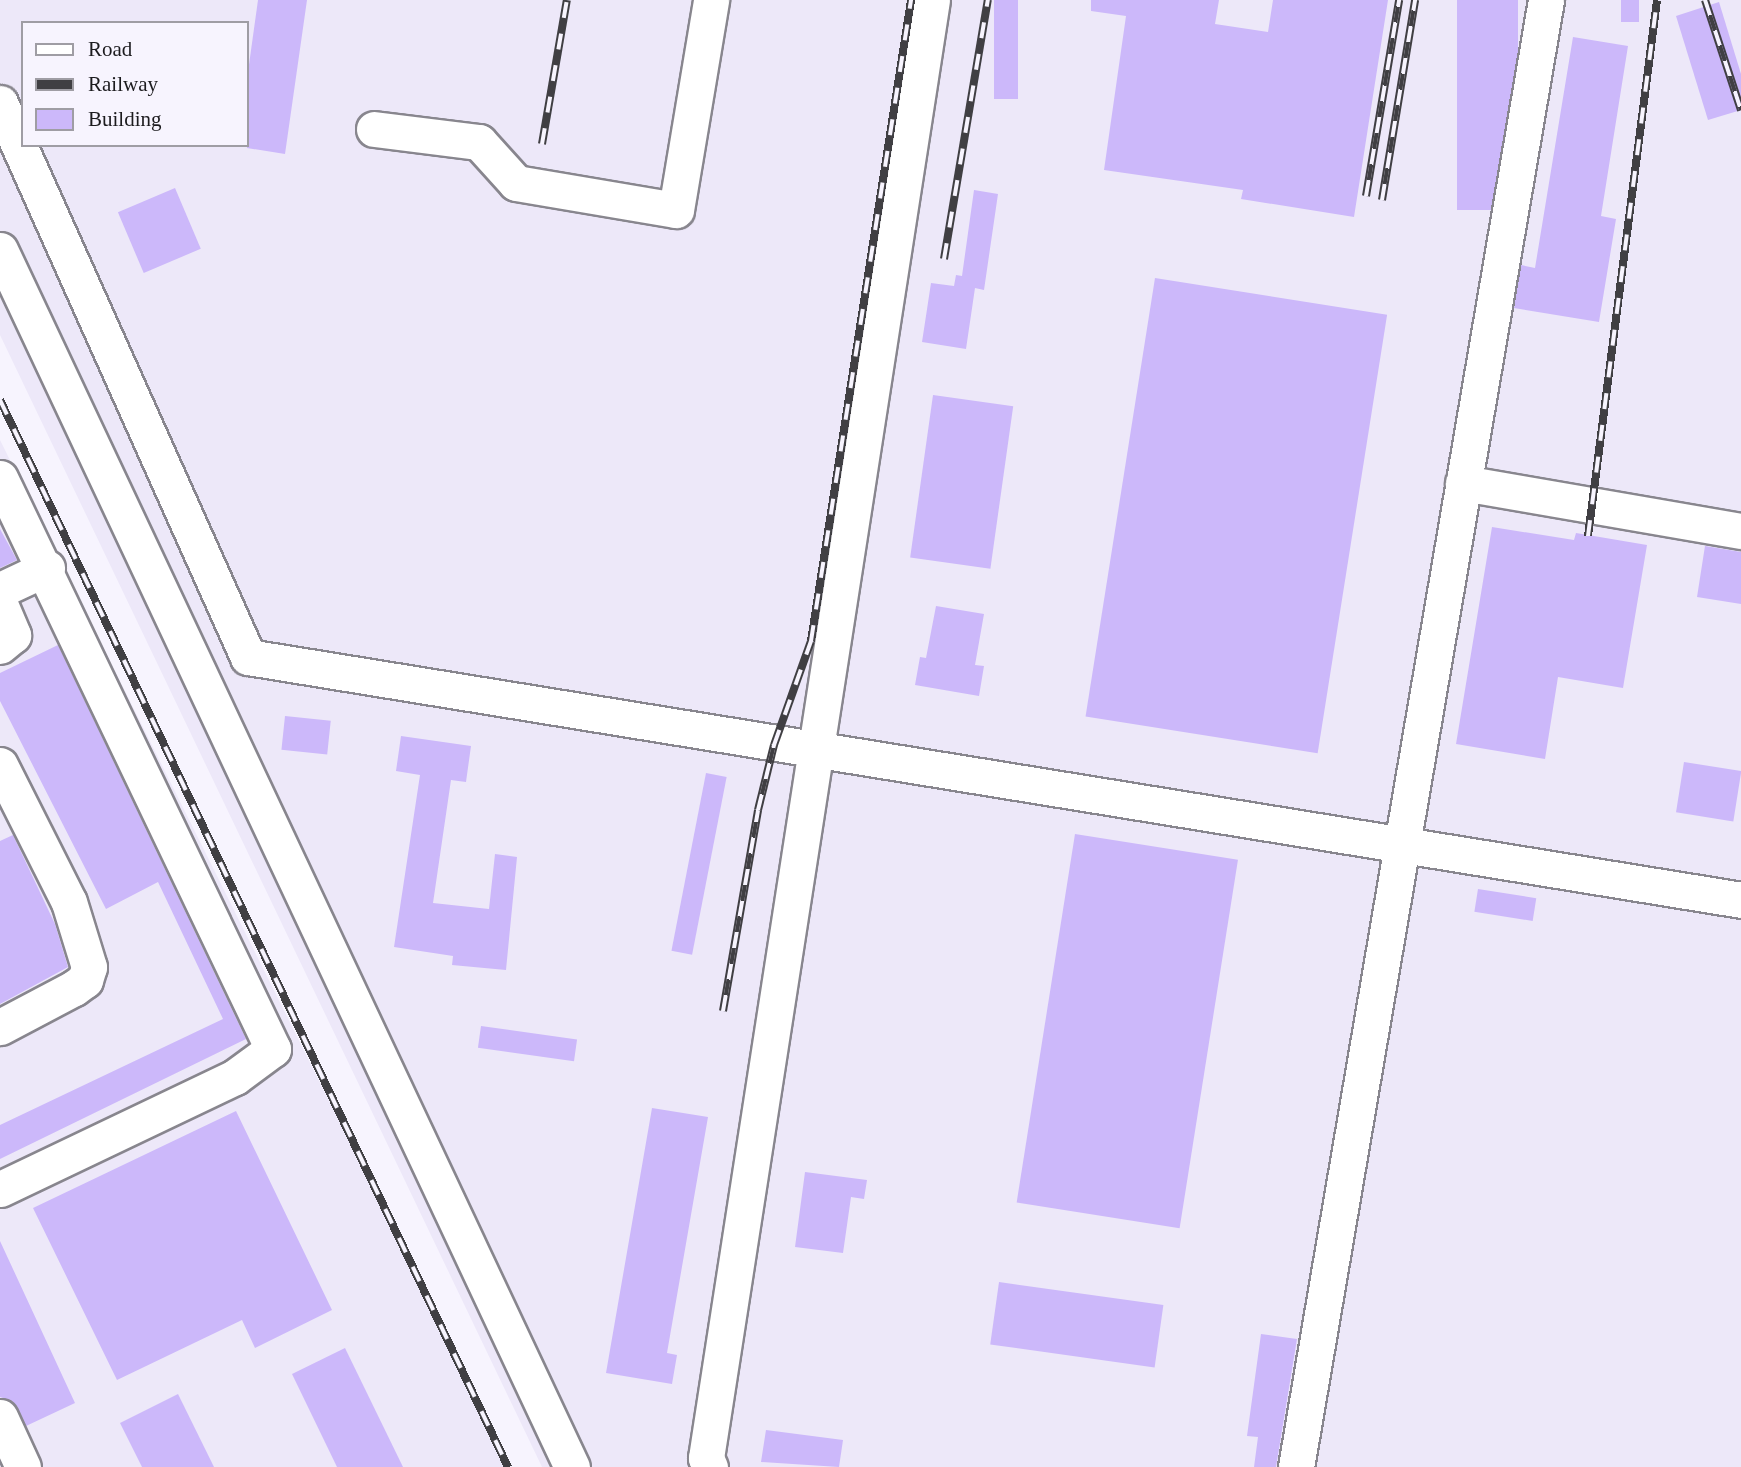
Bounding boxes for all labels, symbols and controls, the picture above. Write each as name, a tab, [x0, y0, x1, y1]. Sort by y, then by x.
legend	[21, 21, 248, 147]
text: Road	[88, 37, 132, 61]
text: Railway	[88, 72, 158, 96]
text: Building	[88, 107, 162, 131]

